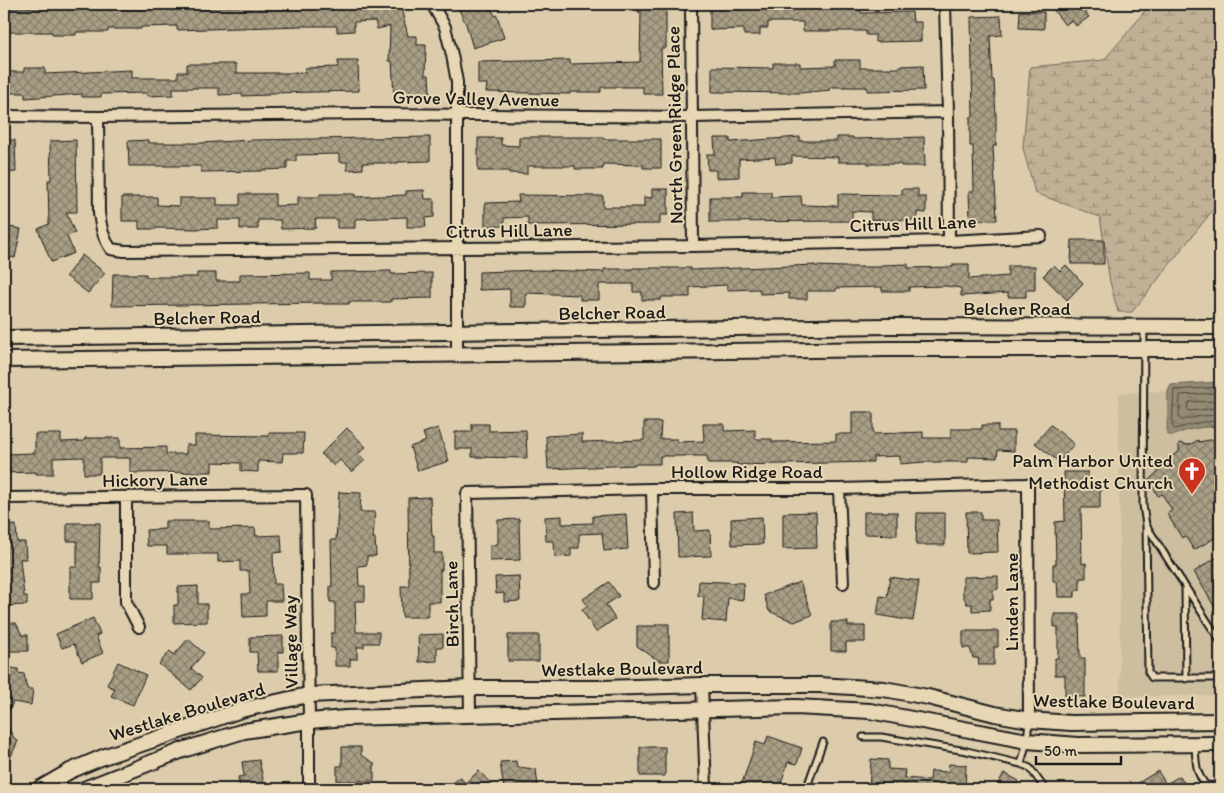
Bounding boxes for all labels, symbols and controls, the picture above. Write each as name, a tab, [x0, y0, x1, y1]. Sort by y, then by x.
street label: North Green Ridge Place	[661, 26, 688, 224]
street label: Grove Valley Avenue	[392, 86, 560, 111]
street label: Citrus Hill Lane	[849, 210, 977, 237]
street label: Citrus Hill Lane	[445, 218, 573, 243]
street label: Belcher Road	[963, 297, 1071, 320]
street label: Belcher Road	[558, 300, 666, 325]
street label: Belcher Road	[153, 305, 261, 330]
place label: Palm Harbor United Methodist Church	[1012, 449, 1173, 494]
church icon: Palm Harbor United Methodist Church	[1177, 456, 1207, 495]
street label: Hollow Ridge Road	[671, 460, 824, 483]
street label: Hickory Lane	[102, 467, 208, 492]
street label: Linden Lane	[1000, 553, 1023, 651]
street label: Birch Lane	[439, 561, 464, 647]
street label: Village Way	[278, 595, 303, 689]
street label: Westlake Boulevard	[541, 656, 703, 681]
street label: Westlake Boulevard	[107, 677, 268, 746]
street label: Westlake Boulevard	[1033, 689, 1195, 714]
scale bar	[1036, 733, 1122, 765]
text: 50 m	[1044, 742, 1077, 760]

